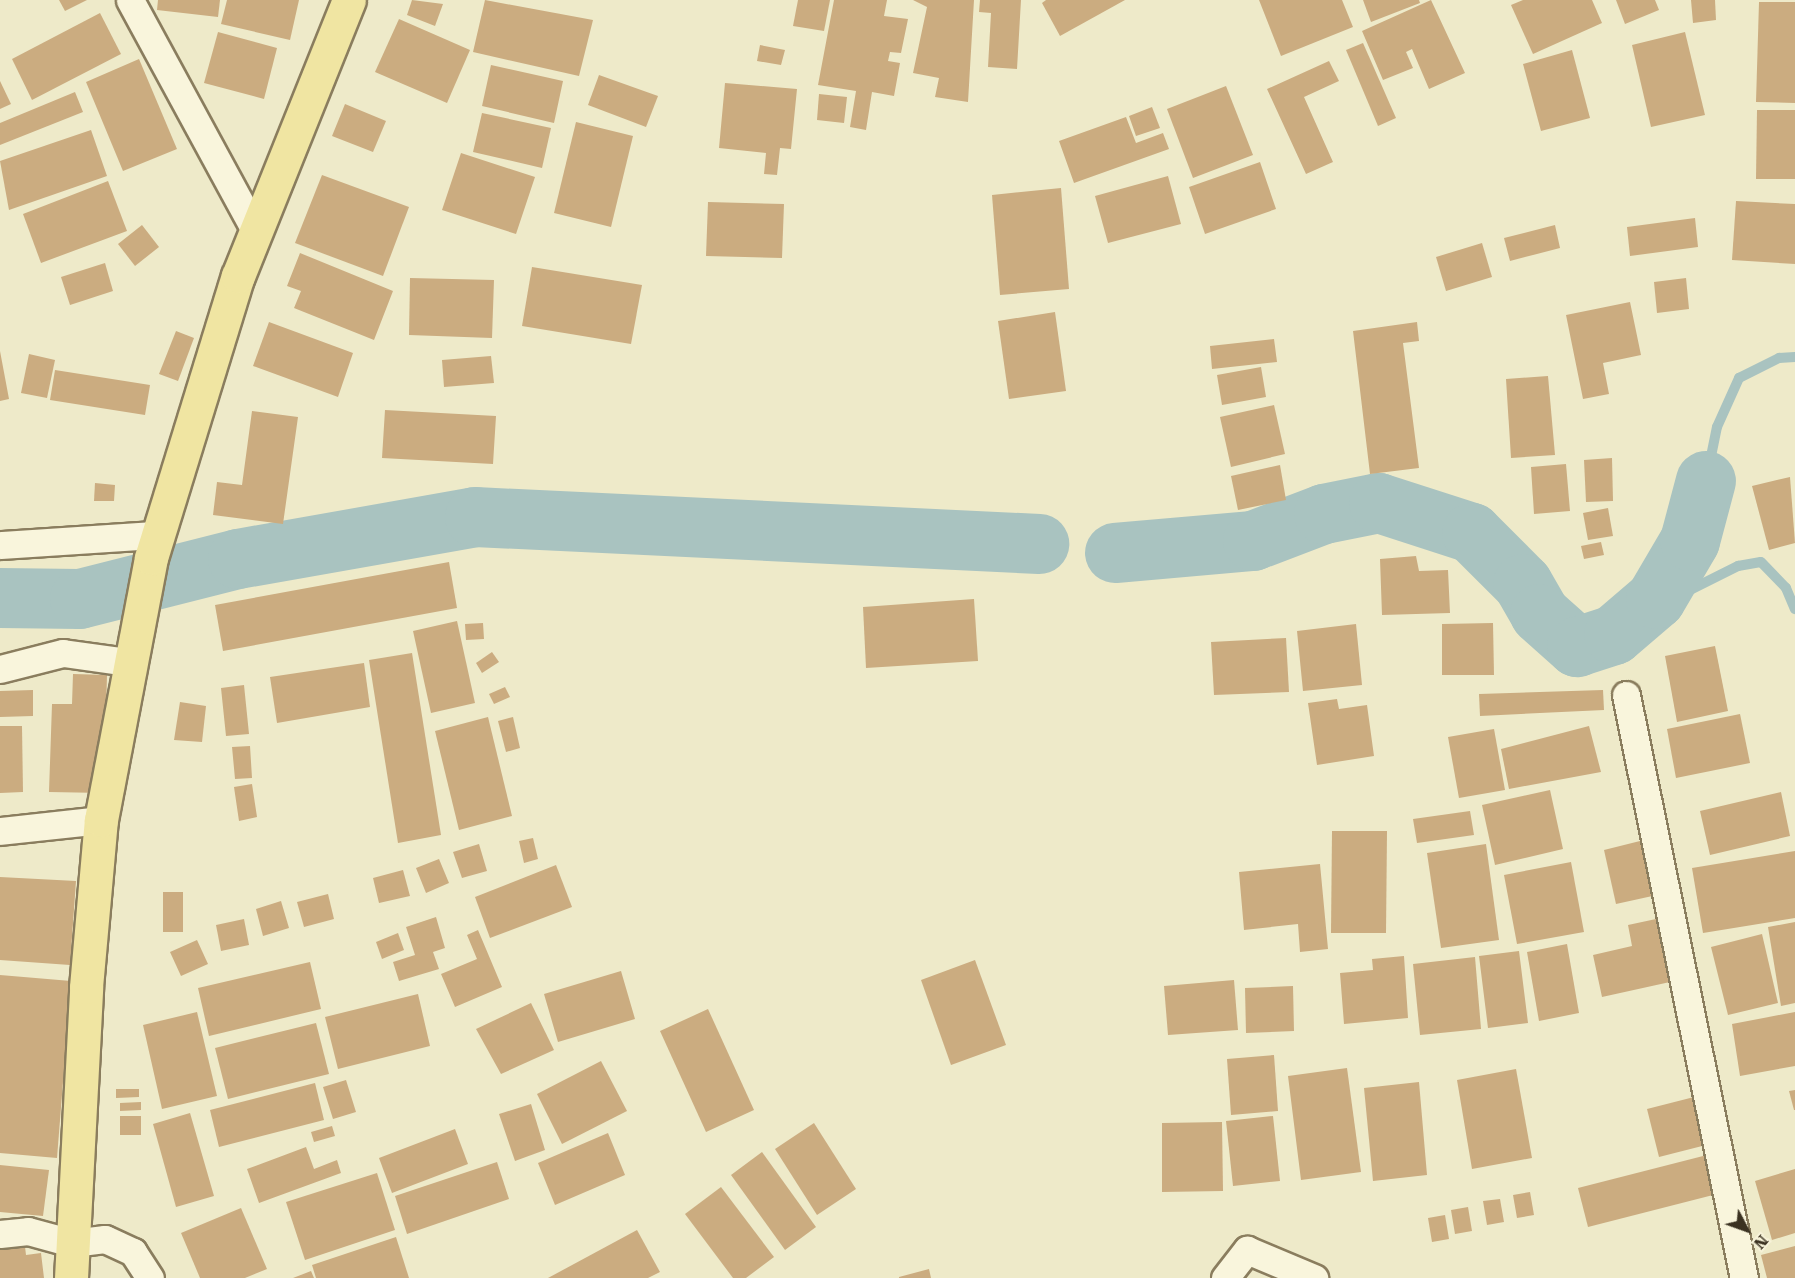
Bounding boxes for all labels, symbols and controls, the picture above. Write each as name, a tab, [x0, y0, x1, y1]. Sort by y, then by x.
north arrow	[1717, 1200, 1777, 1260]
text: N	[1750, 1231, 1772, 1253]

